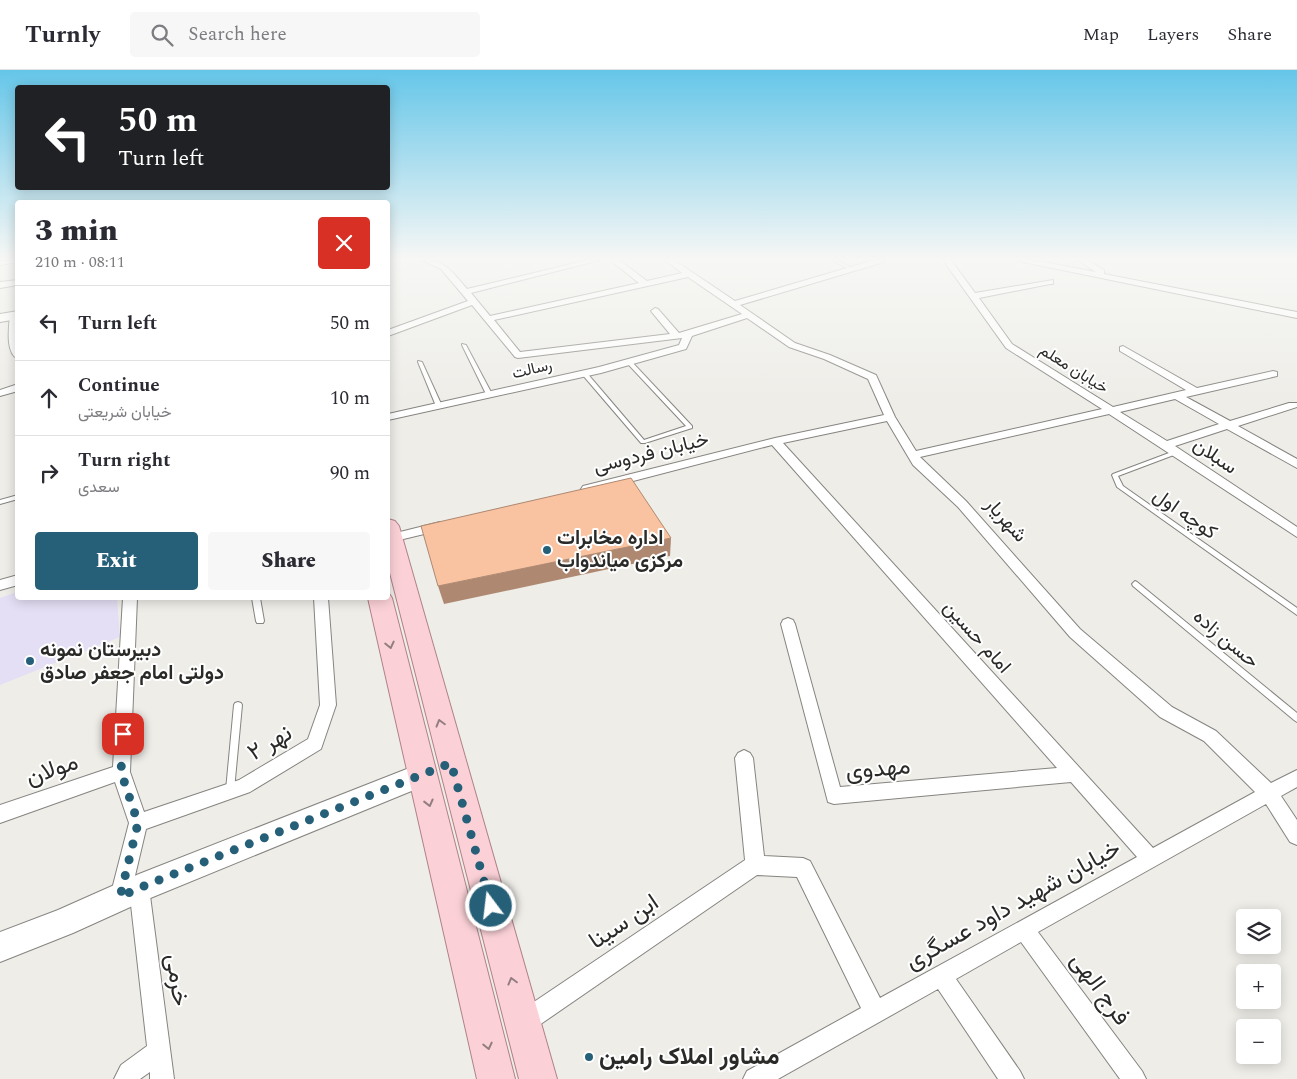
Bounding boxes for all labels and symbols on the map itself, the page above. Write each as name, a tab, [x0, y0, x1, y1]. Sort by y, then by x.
street label: خیابان معلم	[1035, 338, 1113, 400]
street label: رسالت	[510, 353, 554, 385]
street label: خیابان فردوسی	[590, 424, 712, 482]
street label: سبلان	[1187, 430, 1243, 482]
street label: کوچه اول	[1147, 481, 1224, 547]
street label: شهریار	[977, 490, 1034, 549]
place label: اداره مخابرات مرکزی میاندواب	[557, 523, 683, 576]
marker: اداره مخابرات مرکزی میاندواب	[541, 544, 553, 556]
street label: امام حسین	[936, 593, 1018, 681]
street label: حسن زاده	[1186, 602, 1266, 676]
place label: دبیرستان نمونه دولتی امام جعفر صادق	[40, 635, 224, 688]
one-way arrow	[384, 641, 395, 650]
marker: دبیرستان نمونه دولتی امام جعفر صادق	[24, 655, 36, 667]
pin	[102, 713, 144, 755]
street label: نهر ۲	[241, 716, 299, 770]
one-way arrow	[436, 720, 446, 728]
street label: مولان	[21, 744, 83, 796]
street label: مهدوی	[844, 748, 912, 790]
one-way arrow	[423, 798, 434, 807]
street label: خیابان شهید داود عسگری	[899, 831, 1127, 979]
position arrow	[464, 879, 516, 931]
street label: ابن سینا	[582, 885, 666, 959]
street label: فرج الهی	[1061, 945, 1139, 1033]
street label: خرمی	[156, 952, 198, 1008]
one-way arrow	[507, 978, 517, 986]
place label: مشاور املاک رامین	[599, 1039, 780, 1075]
one-way arrow	[482, 1041, 493, 1050]
marker: مشاور املاک رامین	[583, 1051, 595, 1063]

